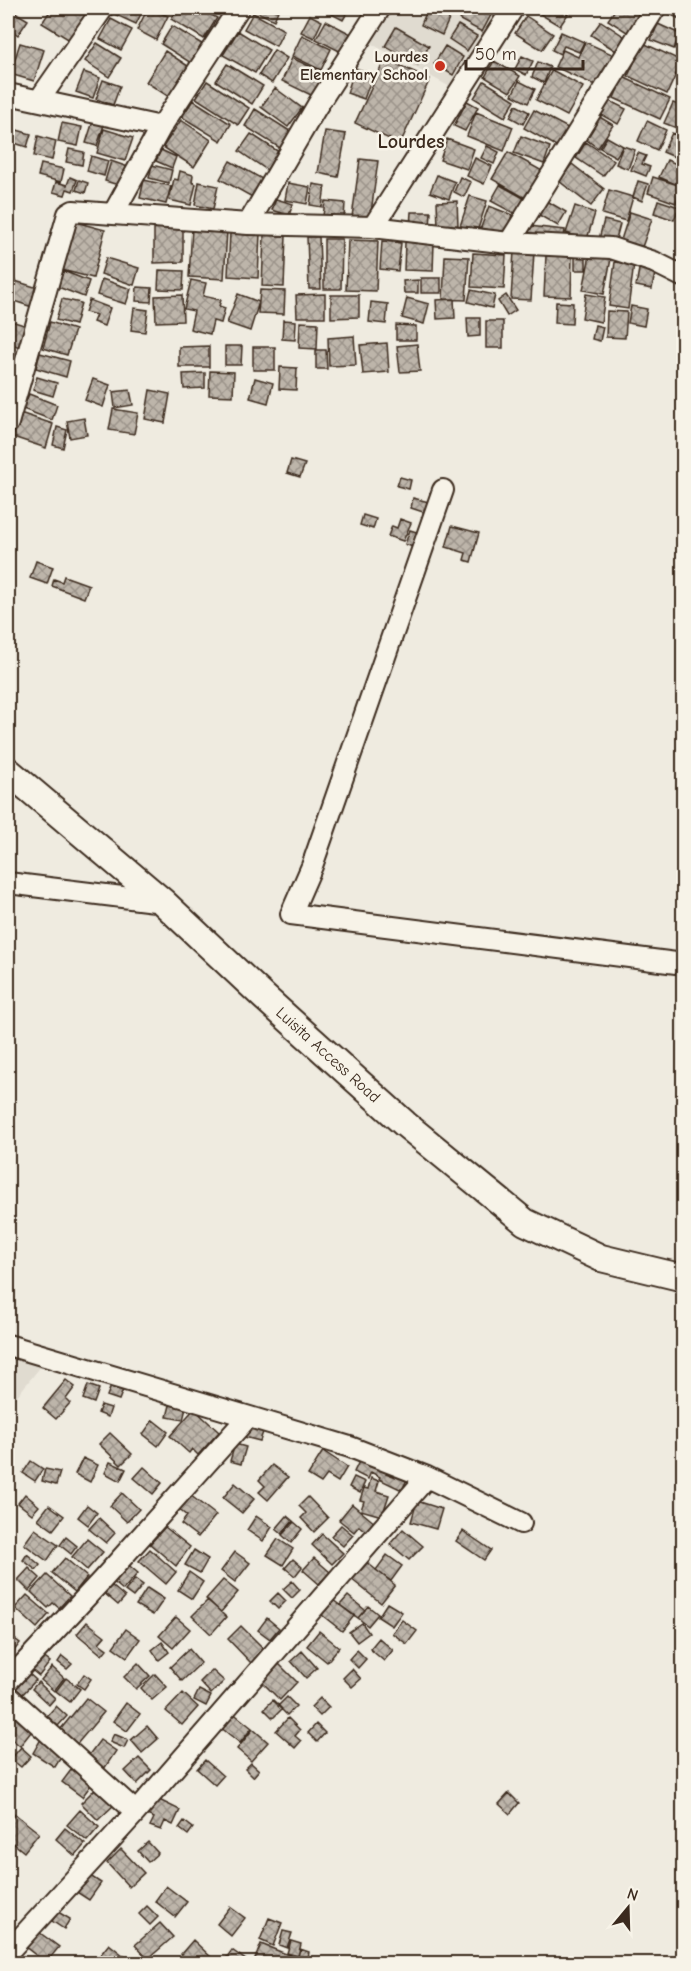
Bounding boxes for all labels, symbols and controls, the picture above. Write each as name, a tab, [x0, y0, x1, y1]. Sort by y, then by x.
scale bar	[466, 33, 583, 71]
text: 50 m	[475, 44, 517, 65]
place label: Lourdes Elementary School	[300, 48, 428, 84]
marker: Lourdes Elementary School	[433, 59, 447, 73]
district label: Lourdes	[377, 130, 445, 153]
street label: Luisita Access Road	[272, 1004, 384, 1106]
north arrow	[598, 1878, 658, 1938]
text: N	[625, 1885, 640, 1905]

